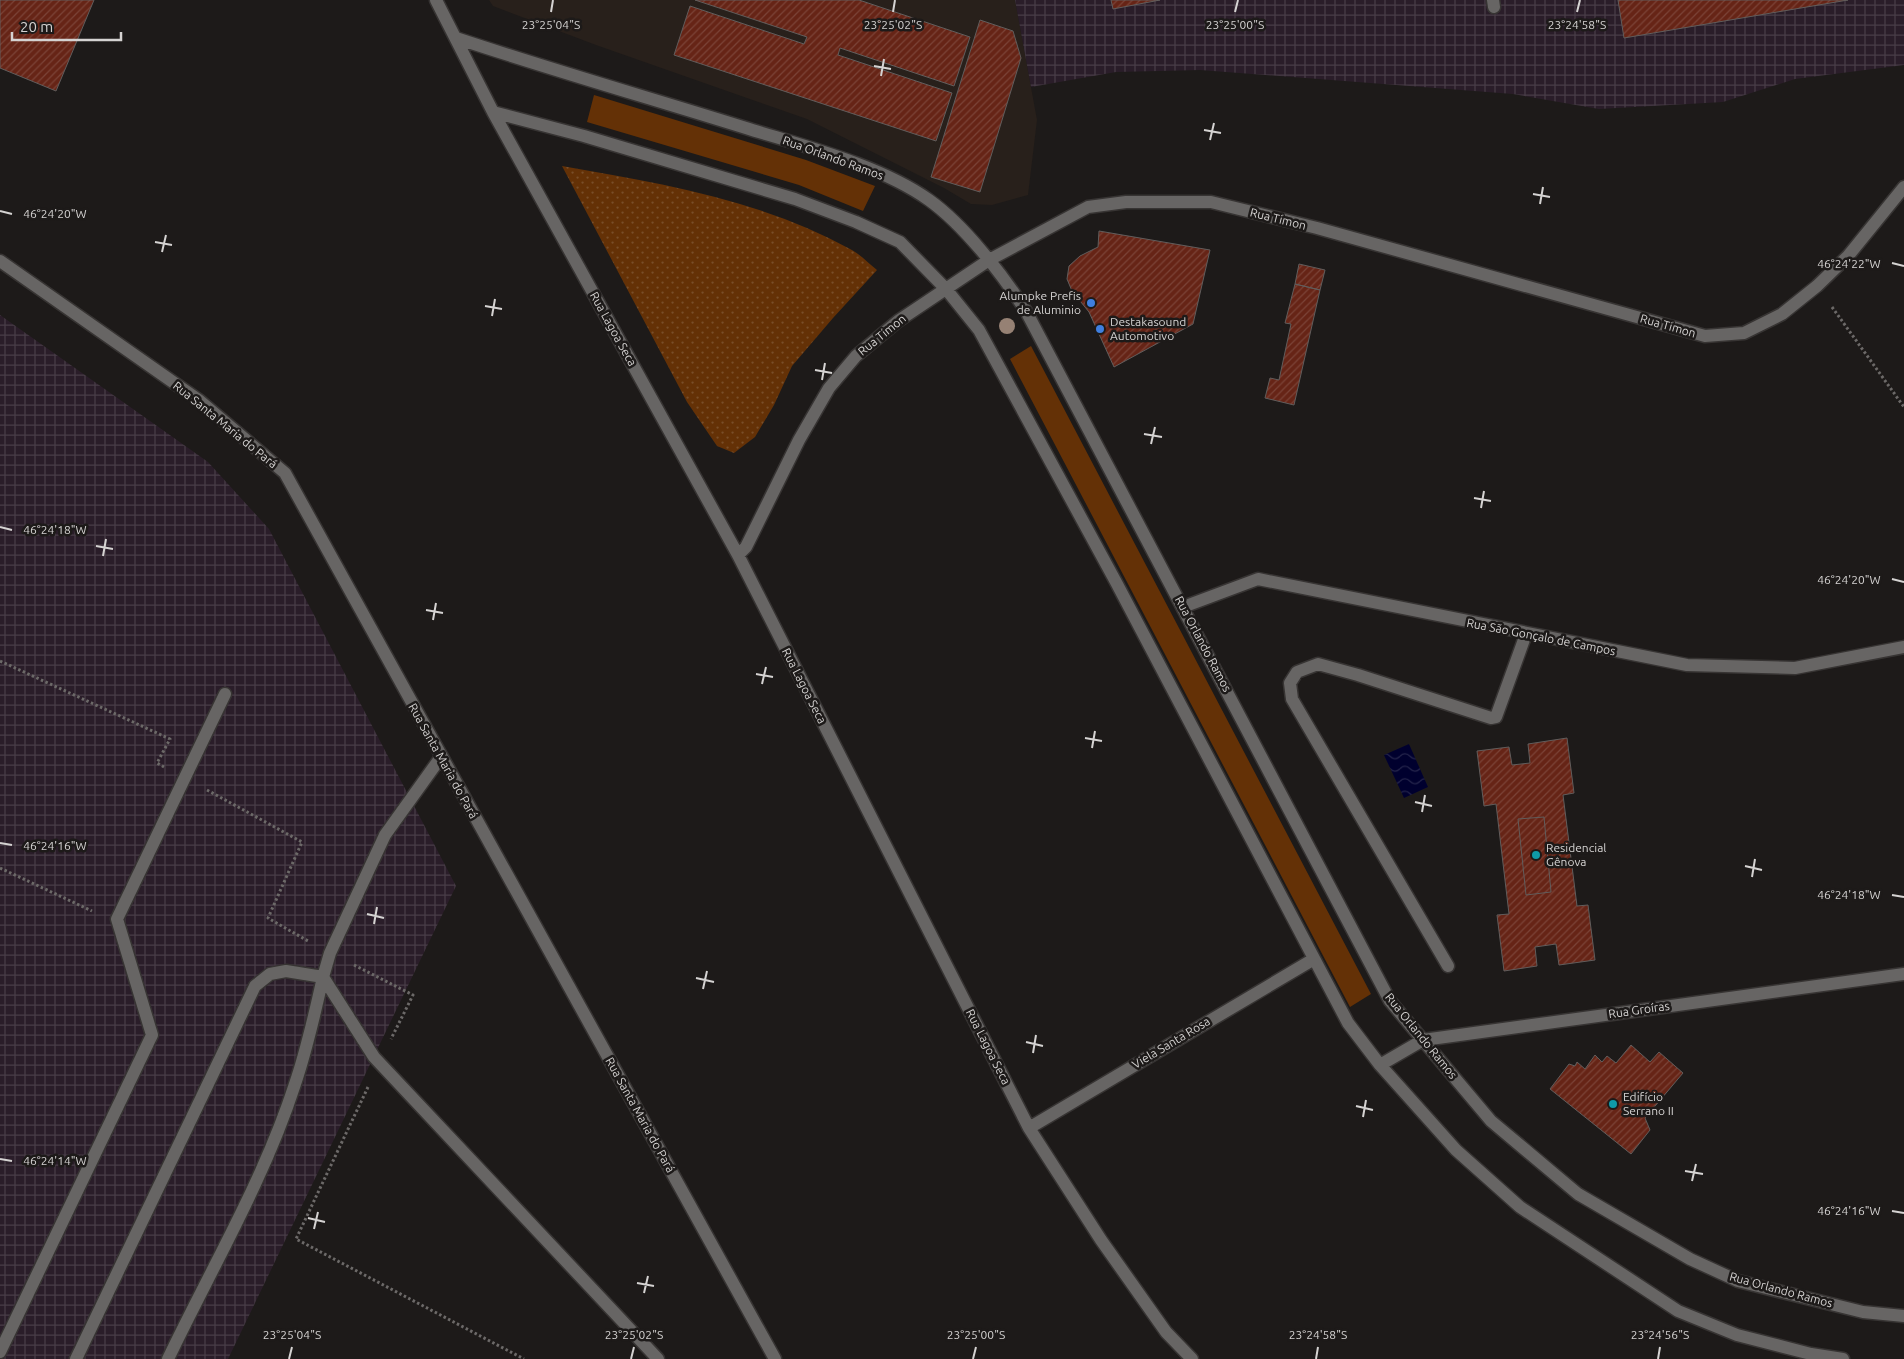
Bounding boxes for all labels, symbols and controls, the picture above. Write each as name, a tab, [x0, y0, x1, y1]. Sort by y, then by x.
scale bar	[12, 10, 121, 42]
text: 20 m	[20, 18, 53, 35]
text: 23°25'04"S	[522, 18, 580, 31]
text: 23°25'02"S	[864, 18, 922, 31]
text: 23°25'00"S	[1206, 18, 1264, 31]
text: 23°24'58"S	[1548, 18, 1606, 31]
street label: Rua Orlando Ramos	[781, 133, 885, 182]
street label: Rua Timon	[1249, 205, 1308, 232]
text: 46°24'20"W	[23, 207, 87, 220]
text: 46°24'22"W	[1817, 257, 1881, 270]
street label: Rua Lagoa Seca	[588, 289, 639, 368]
place label: Alumpke Prefis de Aluminio	[1000, 289, 1081, 316]
marker: Alumpke Prefis de Aluminio	[1085, 297, 1097, 309]
street label: Rua Timon	[1639, 311, 1697, 340]
street label: Rua Timon	[855, 312, 908, 358]
place label: Destakasound Automotivo	[1110, 315, 1186, 342]
marker: Destakasound Automotivo	[1094, 323, 1106, 335]
street label: Rua Santa Maria do Pará	[171, 379, 280, 471]
text: 46°24'18"W	[23, 523, 87, 536]
text: 46°24'20"W	[1817, 573, 1881, 586]
street label: Rua Orlando Ramos	[1173, 594, 1234, 694]
street label: Rua São Gonçalo de Campos	[1466, 616, 1617, 657]
street label: Rua Lagoa Seca	[780, 646, 829, 726]
street label: Rua Santa Maria do Pará	[406, 701, 481, 821]
text: 46°24'16"W	[23, 839, 87, 852]
place label: Residencial Gênova	[1546, 841, 1607, 868]
marker: Residencial Gênova	[1530, 849, 1542, 861]
text: 46°24'18"W	[1817, 888, 1881, 901]
street label: Rua Orlando Ramos	[1383, 990, 1460, 1081]
street label: Rua Groíras	[1608, 999, 1670, 1020]
street label: Rua Lagoa Seca	[964, 1007, 1013, 1087]
street label: Viela Santa Rosa	[1130, 1014, 1212, 1071]
street label: Rua Santa Maria do Pará	[603, 1055, 678, 1175]
place label: Edifício Serrano II	[1623, 1090, 1674, 1117]
marker: Edifício Serrano II	[1607, 1098, 1619, 1110]
text: 46°24'14"W	[23, 1154, 87, 1167]
text: 46°24'16"W	[1817, 1204, 1881, 1217]
street label: Rua Orlando Ramos	[1728, 1269, 1834, 1310]
text: 23°25'04"S	[263, 1328, 321, 1341]
text: 23°25'02"S	[605, 1328, 663, 1341]
text: 23°25'00"S	[947, 1328, 1005, 1341]
text: 23°24'58"S	[1289, 1328, 1347, 1341]
text: 23°24'56"S	[1631, 1328, 1689, 1341]

